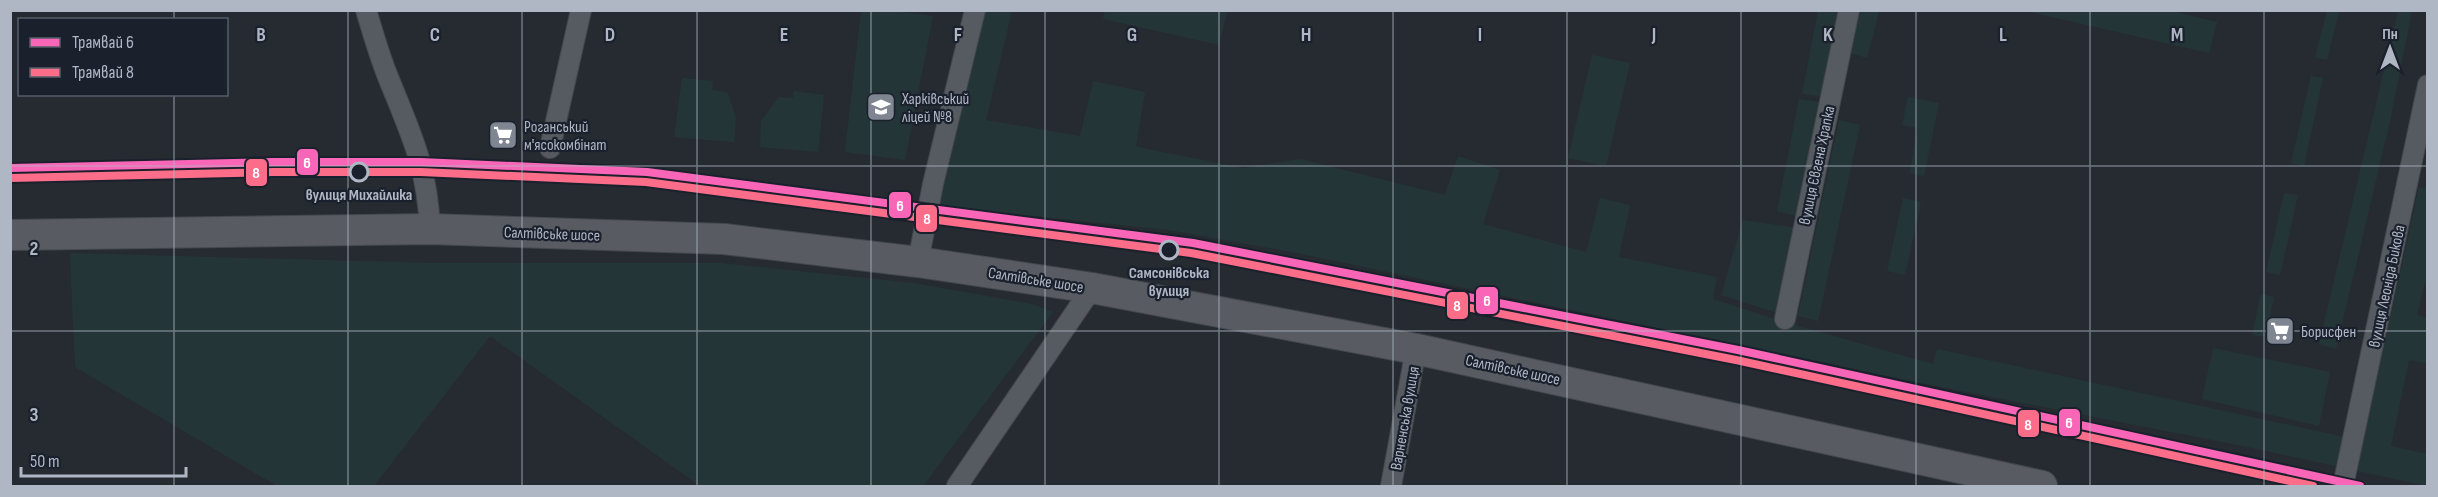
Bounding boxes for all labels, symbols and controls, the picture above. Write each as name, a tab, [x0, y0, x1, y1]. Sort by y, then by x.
legend	[18, 18, 228, 96]
north arrow	[2360, 18, 2420, 78]
text: B	[256, 23, 266, 47]
text: C	[430, 23, 440, 47]
text: D	[605, 23, 615, 47]
text: E	[780, 23, 788, 47]
text: F	[954, 23, 962, 47]
text: G	[1127, 23, 1137, 47]
text: H	[1301, 23, 1311, 47]
text: I	[1478, 23, 1482, 47]
text: J	[1651, 23, 1656, 47]
text: K	[1823, 23, 1833, 47]
text: L	[1999, 23, 2007, 47]
text: M	[2171, 23, 2183, 47]
text: Пн	[2382, 25, 2398, 44]
text: Трамвай 6	[72, 32, 134, 53]
text: Трамвай 8	[72, 62, 134, 83]
place label: Харківський ліцей №8	[901, 90, 969, 127]
school or university icon: Харківський ліцей №8	[865, 91, 897, 123]
street label: вулиця Євгена Храпка	[1796, 104, 1839, 226]
place label: Роганський м'ясокомбінат	[524, 118, 607, 155]
supermarket icon: Роганський м'ясокомбінат	[487, 119, 519, 151]
line badge: 6	[296, 148, 319, 176]
text: 6	[303, 154, 311, 173]
line badge: 8	[245, 158, 268, 187]
marker: вулиця Михайлика	[349, 162, 369, 182]
text: 8	[252, 164, 260, 183]
place label: вулиця Михайлика	[306, 186, 412, 205]
line badge: 6	[888, 191, 912, 219]
text: 6	[896, 197, 904, 216]
line badge: 8	[915, 204, 938, 233]
text: 8	[923, 210, 931, 229]
street label: Салтівське шосе	[503, 223, 600, 246]
street label: вулиця Леоніда Бикова	[2365, 223, 2410, 349]
text: 2	[30, 237, 38, 261]
marker: Самсонівська вулиця	[1159, 240, 1179, 260]
street label: Салтівське шосе	[987, 264, 1085, 297]
place label: Самсонівська вулиця	[1129, 264, 1209, 301]
line badge: 6	[1475, 286, 1499, 315]
line badge: 8	[1446, 291, 1469, 320]
text: 6	[1483, 292, 1491, 311]
text: 8	[1453, 297, 1461, 316]
supermarket icon: Борисфен	[2264, 315, 2296, 347]
place label: Борисфен	[2301, 323, 2356, 342]
street label: Салтівське шосе	[1464, 351, 1562, 390]
street label: Варненська вулиця	[1387, 365, 1424, 472]
text: 3	[30, 403, 39, 427]
line badge: 6	[2058, 408, 2081, 437]
line badge: 8	[2017, 409, 2040, 438]
text: 6	[2065, 414, 2073, 433]
text: 8	[2024, 416, 2032, 435]
scale bar	[21, 440, 186, 478]
text: 50 m	[30, 451, 60, 472]

